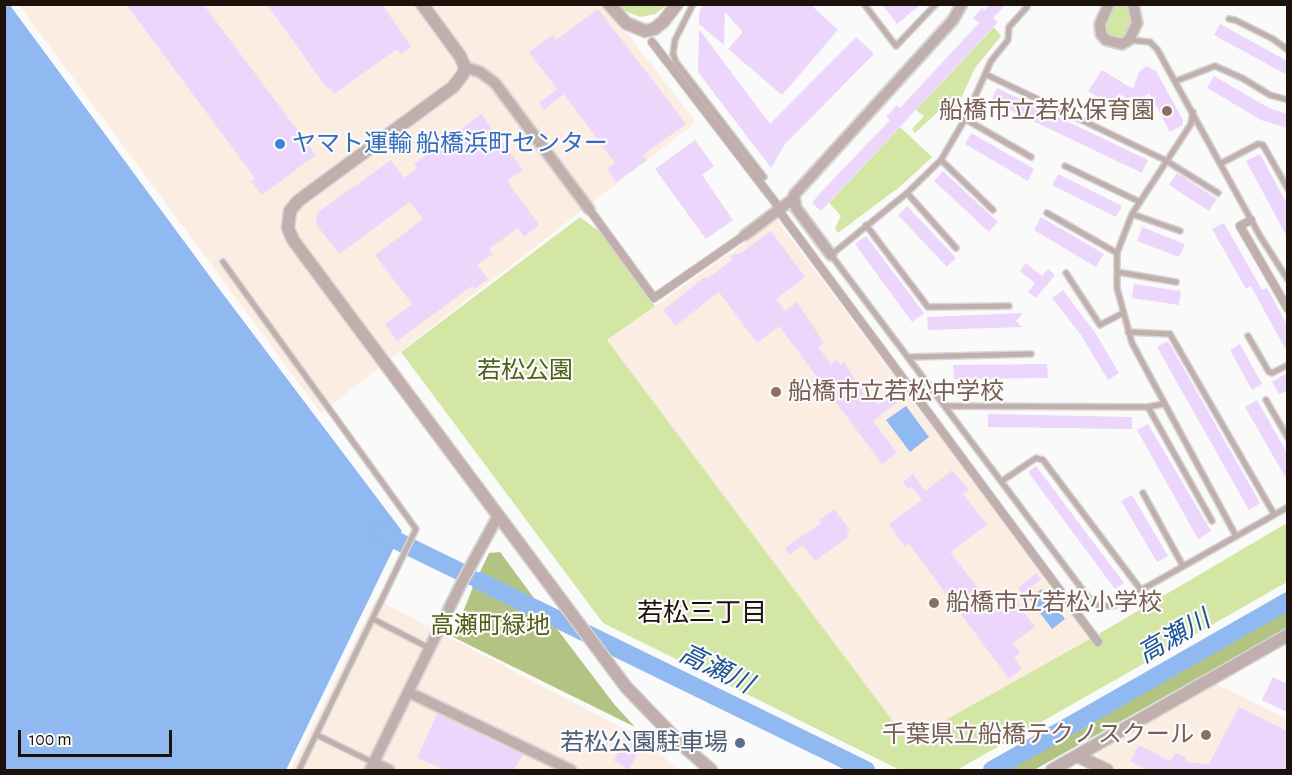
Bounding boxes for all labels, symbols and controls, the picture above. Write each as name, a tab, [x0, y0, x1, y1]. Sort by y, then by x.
place label: 船橋市立若松保育園	[939, 97, 1155, 125]
marker: 船橋市立若松保育園	[1160, 104, 1174, 118]
place label: ヤマト運輸 船橋浜町センター	[292, 130, 608, 158]
marker: ヤマト運輸 船橋浜町センター	[273, 137, 287, 151]
park label: 若松公園	[477, 357, 573, 385]
place label: 船橋市立若松中学校	[788, 378, 1004, 406]
marker: 船橋市立若松中学校	[769, 385, 783, 399]
place label: 船橋市立若松小学校	[946, 589, 1162, 617]
marker: 船橋市立若松小学校	[927, 596, 941, 610]
district label: 若松三丁目	[637, 597, 767, 629]
water label: 高瀬川	[1132, 604, 1216, 670]
park label: 高瀬町緑地	[430, 612, 550, 640]
water label: 高瀬川	[674, 638, 758, 700]
scale bar	[21, 718, 176, 756]
place label: 千葉県立船橋テクノスクール	[882, 721, 1194, 749]
marker: 千葉県立船橋テクノスクール	[1199, 728, 1213, 742]
place label: 若松公園駐車場	[560, 729, 728, 757]
text: 100 m	[29, 731, 72, 749]
marker: 若松公園駐車場	[733, 736, 747, 750]

